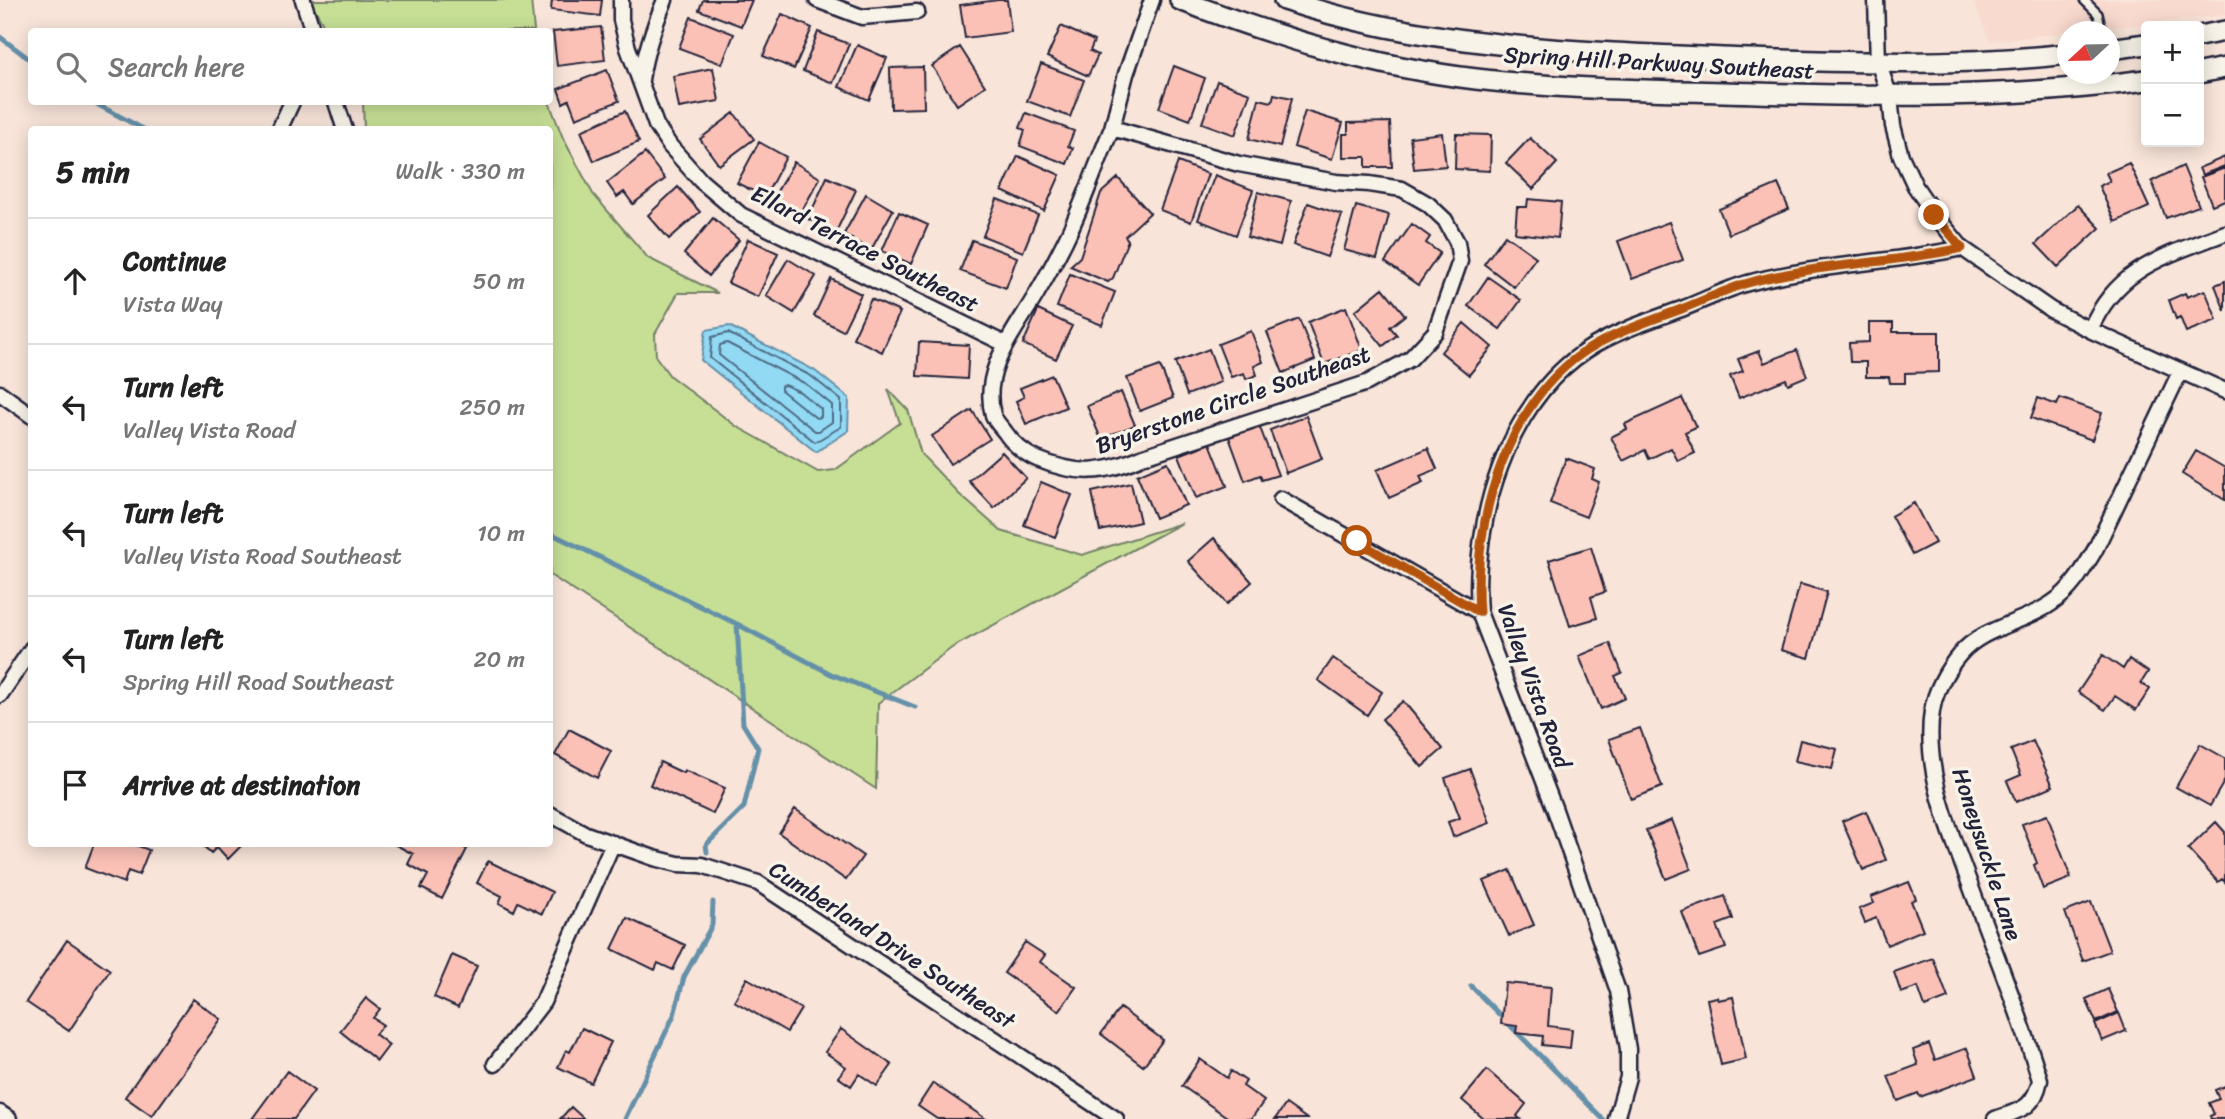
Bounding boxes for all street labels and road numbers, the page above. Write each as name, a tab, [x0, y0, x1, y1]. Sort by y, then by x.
street label: Spring Hill Parkway Southeast	[1503, 34, 1815, 92]
street label: Ellard Terrace Southeast	[744, 174, 986, 324]
street label: Bryerstone Circle Southeast	[1090, 334, 1376, 466]
street label: Valley Vista Road	[1485, 598, 1583, 776]
street label: Honeysuckle Lane	[1940, 762, 2034, 946]
street label: Cumberland Drive Southeast	[760, 850, 1025, 1041]

